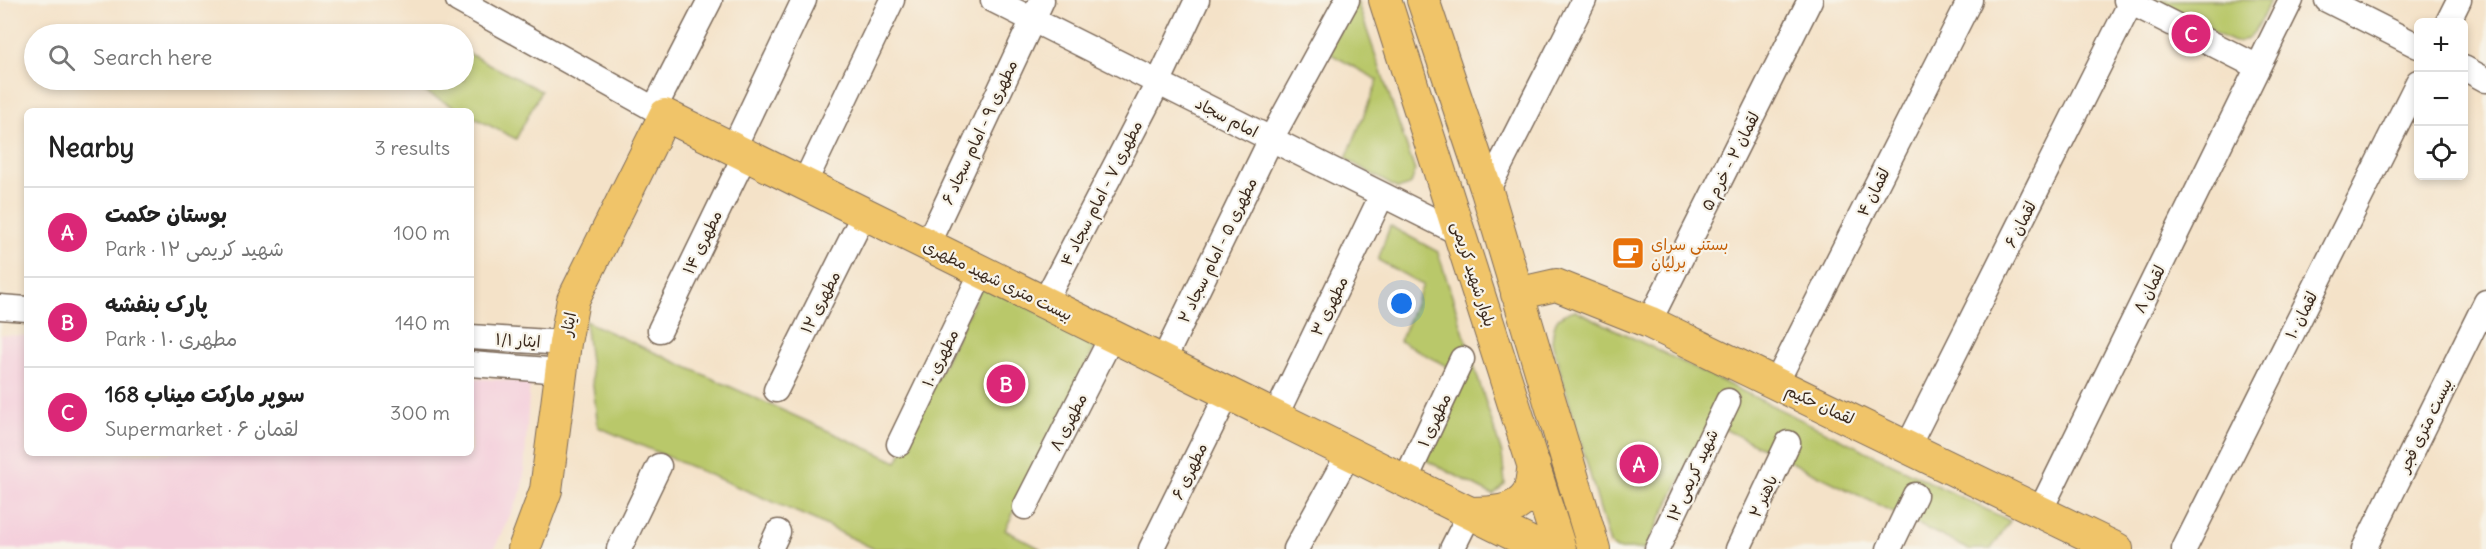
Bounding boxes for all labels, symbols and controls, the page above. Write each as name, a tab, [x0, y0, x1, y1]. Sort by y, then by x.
pin: C	[2172, 12, 2210, 57]
map controls	[2414, 18, 2468, 180]
button: +	[2414, 18, 2468, 72]
search box	[24, 24, 474, 90]
icon: search	[45, 41, 78, 74]
text: Search here	[93, 43, 212, 71]
street label: مطهری ۹ - امام سجاد ۶	[937, 57, 1024, 209]
button: −	[2414, 72, 2468, 126]
street label: امام سجاد	[1191, 93, 1262, 144]
street label: لقمان ۲ - خرم ۵	[1697, 108, 1766, 215]
street label: مطهری ۷ - امام سجاد ۴	[1056, 117, 1149, 270]
button: locate	[2414, 126, 2468, 180]
text: Nearby	[48, 131, 134, 164]
text: 3 results	[374, 135, 450, 160]
street label: لقمان ۴	[1852, 164, 1894, 220]
street label: مطهری ۵ - امام سجاد ۲	[1173, 174, 1264, 327]
street label: لقمان ۶	[2000, 197, 2040, 251]
text: بوستان حکمت	[105, 200, 227, 228]
street label: مطهری ۱۴	[678, 207, 726, 277]
street label: بلوار شهید کریمی	[1447, 219, 1500, 329]
text: A	[61, 220, 74, 245]
text: 100 m	[393, 220, 450, 245]
place label: بستنی سرای برلیان	[1651, 234, 1729, 272]
street label: بیست متری شهید مطهری	[920, 235, 1076, 325]
cafe icon: بستنی سرای برلیان	[1610, 235, 1646, 271]
text: Park · شهید کریمی ۱۲	[105, 236, 284, 261]
street label: لقمان ۸	[2129, 262, 2169, 316]
street label: مطهری ۱۲	[796, 267, 844, 337]
street label: مطهری ۳	[1306, 273, 1352, 339]
street label: لقمان ۱۰	[2281, 288, 2321, 342]
your location	[1387, 289, 1416, 318]
text: پارک بنفشه	[105, 290, 208, 318]
text: B	[61, 310, 74, 335]
text: 140 m	[395, 310, 450, 335]
street label: ایثار	[556, 310, 580, 340]
text: Park · مطهری ۱۰	[105, 326, 238, 351]
street label: مطهری ۱۰	[917, 326, 963, 390]
street label: ایثار ۱/۱	[495, 328, 541, 352]
pin: B	[986, 362, 1026, 406]
street label: بیست متری فجر	[2393, 375, 2456, 477]
street label: لقمان حکیم	[1781, 379, 1857, 431]
text: سوپر مارکت میناب 168	[105, 380, 305, 408]
street label: مطهری ۸	[1045, 390, 1091, 454]
street label: مطهری ۱	[1413, 390, 1455, 450]
text: C	[61, 400, 74, 425]
text: 300 m	[390, 400, 450, 425]
text: Supermarket · لقمان ۶	[105, 416, 299, 441]
street label: شهید کریمی ۱۲	[1662, 426, 1723, 525]
street label: مطهری ۶	[1167, 439, 1211, 503]
pin: A	[1620, 442, 1658, 486]
street label: باهنر ۲	[1744, 472, 1782, 520]

